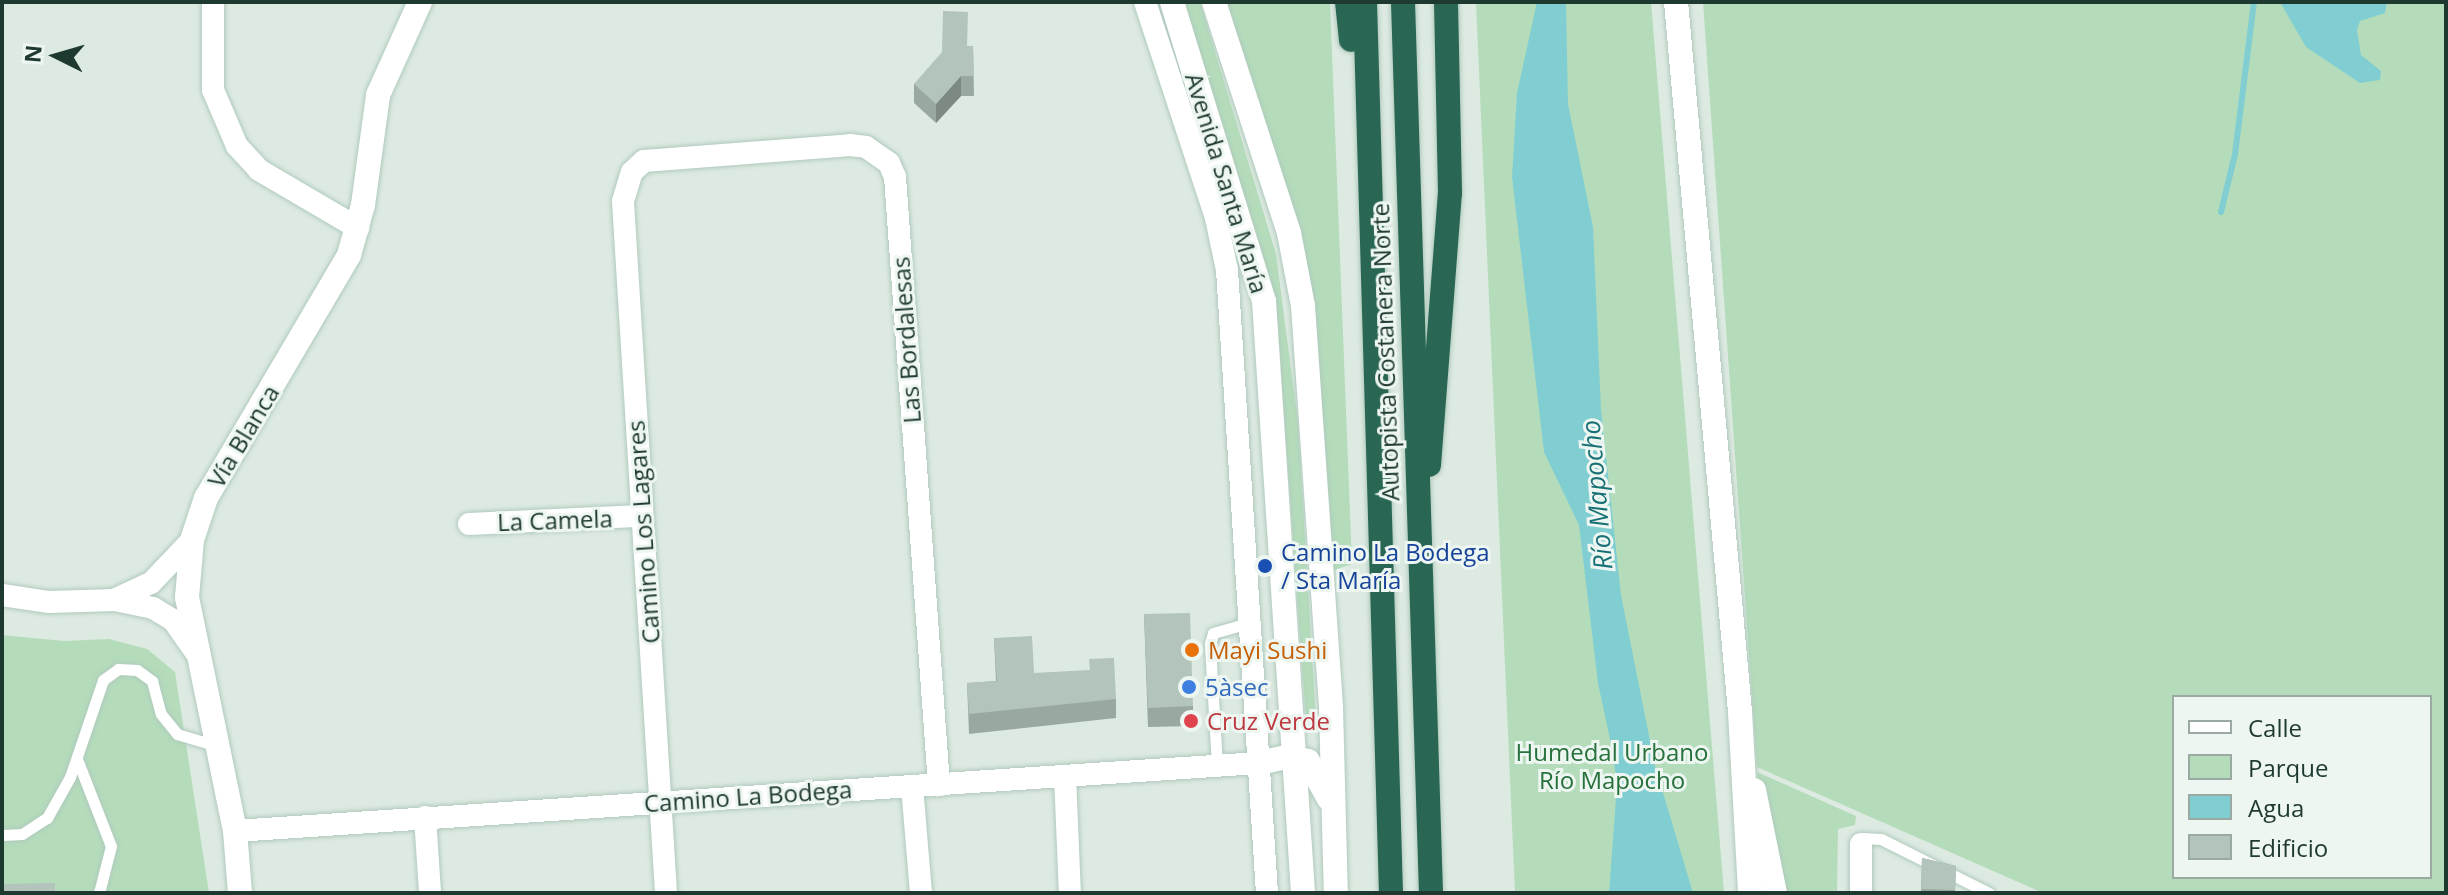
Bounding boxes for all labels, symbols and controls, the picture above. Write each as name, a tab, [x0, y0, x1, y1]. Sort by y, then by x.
north arrow	[16, 16, 96, 96]
text: N	[16, 44, 48, 64]
street label: Avenida Santa María	[1180, 69, 1274, 297]
street label: Autopista Costanera Norte	[1365, 203, 1405, 501]
street label: Las Bordalesas	[886, 256, 926, 424]
street label: Vía Blanca	[201, 380, 285, 492]
street label: Camino Los Lagares	[621, 419, 665, 645]
water label: Río Mapocho	[1575, 419, 1619, 571]
street label: La Camela	[497, 504, 613, 536]
place label: Camino La Bodega / Sta María	[1281, 538, 1490, 594]
marker: Camino La Bodega / Sta María	[1256, 557, 1274, 575]
place label: Mayi Sushi	[1208, 636, 1327, 664]
marker: Mayi Sushi	[1183, 641, 1201, 659]
place label: 5àsec	[1205, 673, 1268, 701]
marker: 5àsec	[1180, 678, 1198, 696]
legend	[2172, 695, 2432, 879]
place label: Cruz Verde	[1207, 707, 1330, 735]
text: Calle	[2248, 711, 2302, 744]
marker: Cruz Verde	[1182, 712, 1200, 730]
park label: Humedal Urbano Río Mapocho	[1516, 738, 1708, 794]
text: Parque	[2248, 751, 2328, 784]
street label: Camino La Bodega	[643, 774, 853, 818]
text: Agua	[2248, 791, 2304, 824]
text: Edificio	[2248, 831, 2328, 864]

